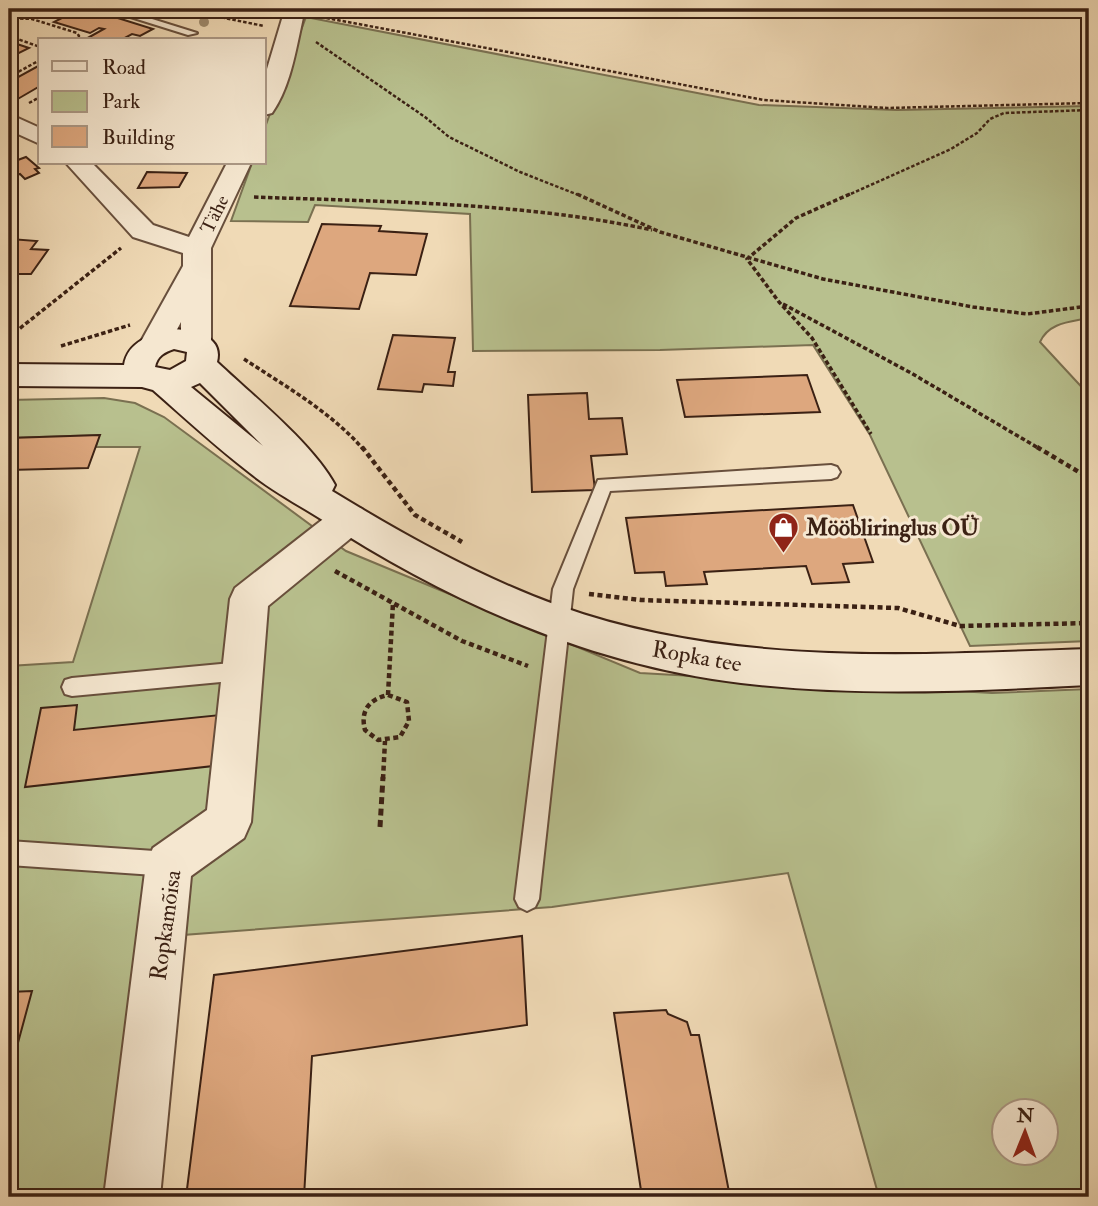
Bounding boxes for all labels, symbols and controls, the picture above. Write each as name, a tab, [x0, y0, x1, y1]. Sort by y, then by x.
legend	[38, 38, 266, 164]
text: Road	[102, 54, 147, 81]
text: Park	[102, 88, 140, 115]
text: Building	[102, 124, 175, 151]
street label: Tähe	[195, 191, 234, 238]
shop icon: Mööbliringlus OÜ	[766, 510, 800, 554]
place label: Mööbliringlus OÜ	[805, 513, 980, 543]
street label: Ropka tee	[650, 634, 744, 680]
street label: Ropkamõisa	[143, 867, 189, 982]
north arrow	[990, 1098, 1060, 1168]
text: N	[1016, 1104, 1035, 1128]

